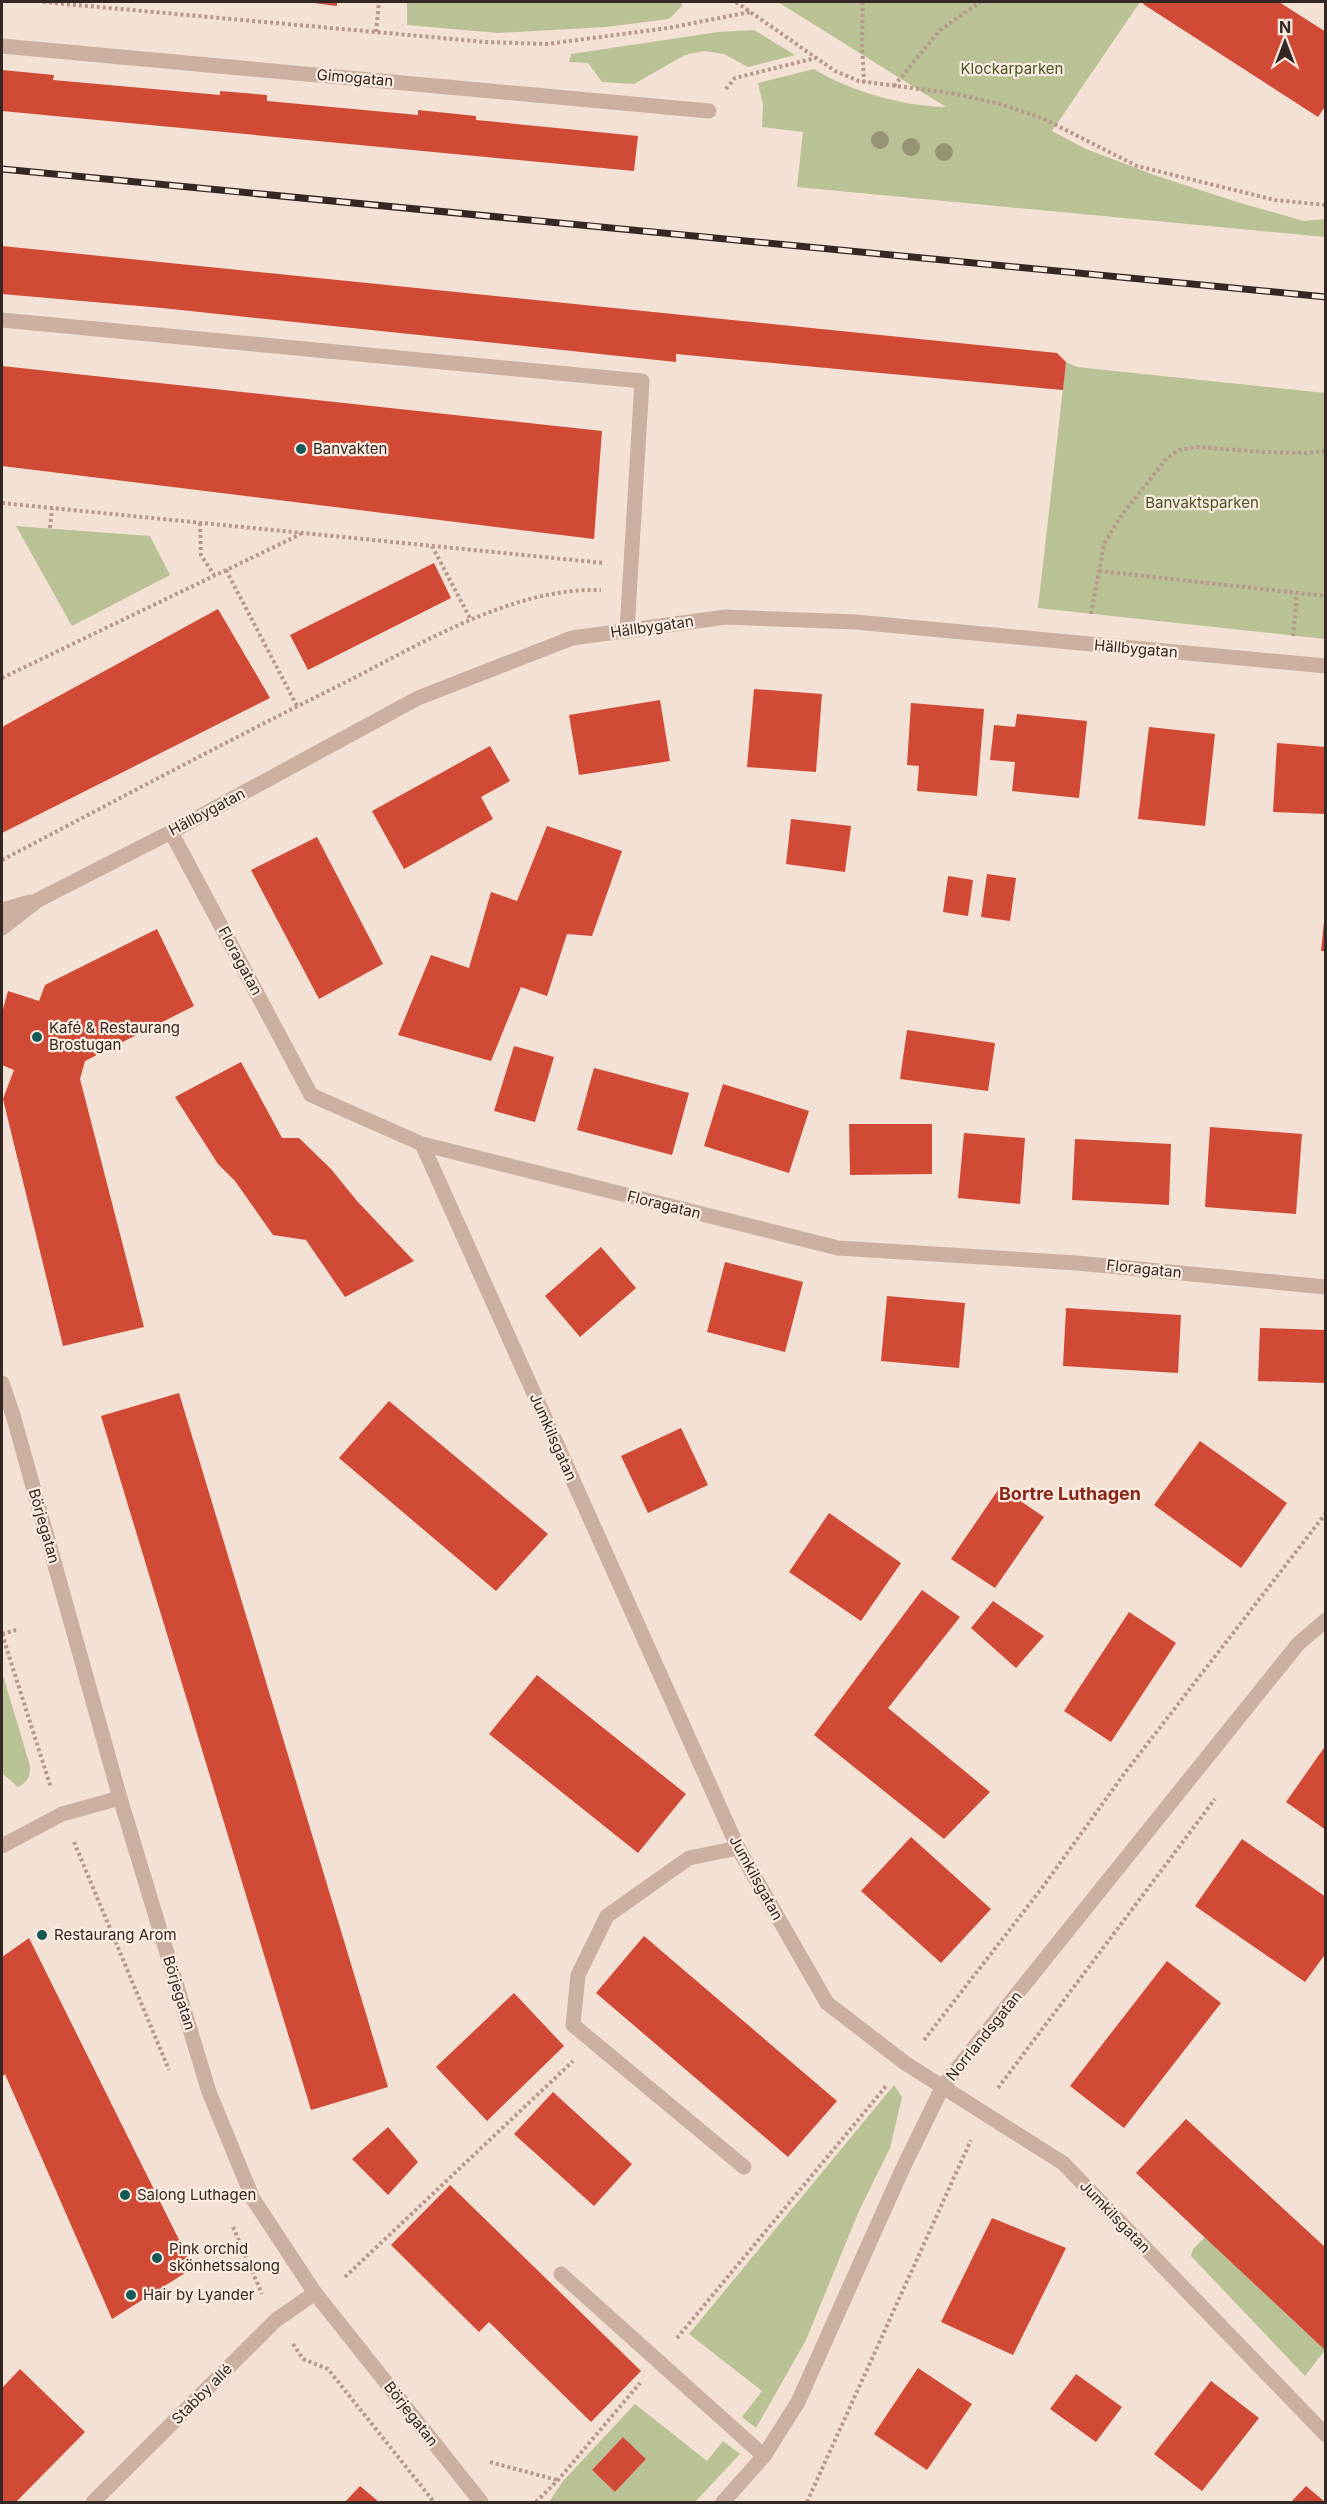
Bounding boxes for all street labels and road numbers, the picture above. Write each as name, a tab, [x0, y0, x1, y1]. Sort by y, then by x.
street label: Gimogatan	[316, 65, 394, 90]
street label: Hällbygatan	[609, 611, 695, 642]
street label: Hällbygatan	[1093, 635, 1179, 662]
street label: Hällbygatan	[165, 784, 248, 840]
street label: Floragatan	[214, 923, 267, 999]
street label: Floragatan	[625, 1186, 703, 1223]
street label: Floragatan	[1106, 1255, 1183, 1282]
street label: Jumkilsgatan	[526, 1390, 581, 1484]
street label: Börjegatan	[25, 1486, 64, 1565]
street label: Jumkilsgatan	[725, 1832, 788, 1923]
street label: Börjegatan	[159, 1953, 200, 2032]
street label: Norrlandsgatan	[942, 1987, 1026, 2084]
street label: Jumkilsgatan	[1076, 2176, 1155, 2257]
street label: Stabby allé	[167, 2359, 236, 2428]
street label: Börjegatan	[380, 2378, 443, 2450]

